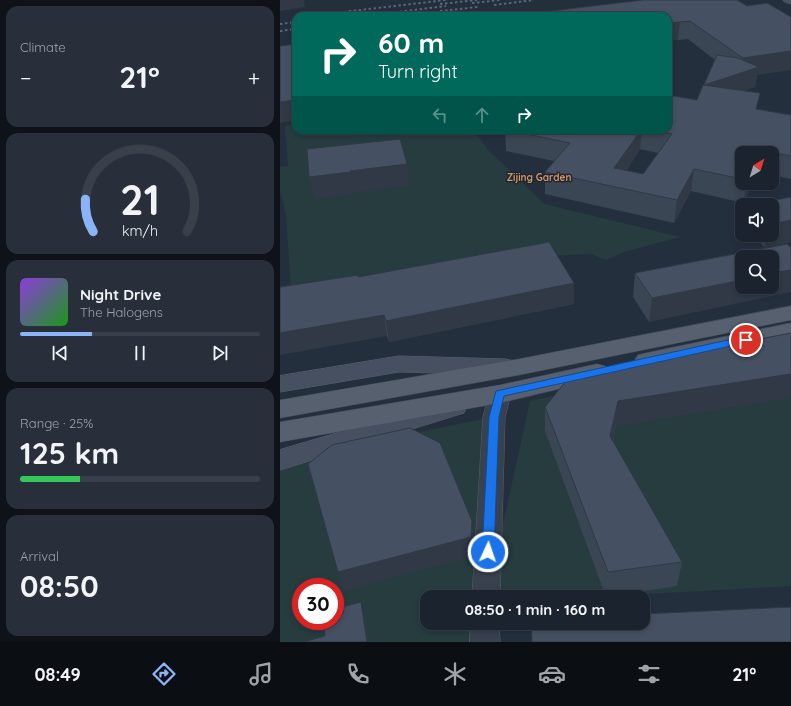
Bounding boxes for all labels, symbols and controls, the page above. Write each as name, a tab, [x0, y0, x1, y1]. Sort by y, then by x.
text: 60 m	[378, 25, 444, 60]
icon: right	[312, 28, 364, 80]
text: Climate	[20, 39, 66, 55]
text: 21°	[119, 58, 160, 96]
text: Turn right	[378, 60, 458, 83]
text: −	[20, 64, 31, 92]
text: +	[248, 64, 260, 92]
icon: left	[429, 104, 451, 126]
icon: ahead	[471, 104, 493, 126]
icon: right	[513, 104, 535, 126]
north arrow	[735, 146, 779, 190]
map controls	[735, 146, 779, 294]
district label: Zijing Garden	[507, 171, 571, 184]
text: 21	[120, 173, 160, 225]
button: sound	[735, 198, 779, 242]
text: km/h	[122, 221, 158, 239]
button: search	[735, 250, 779, 294]
text: Night Drive	[80, 285, 161, 304]
text: The Halogens	[80, 304, 163, 320]
pin	[729, 323, 763, 357]
icon: arrive	[735, 329, 757, 351]
icon: previous	[49, 342, 71, 364]
icon: pause	[129, 342, 151, 364]
icon: next	[209, 342, 231, 364]
text: Range · 25%	[20, 415, 93, 431]
text: 125 km	[20, 434, 119, 472]
position arrow	[467, 531, 509, 573]
text: Arrival	[20, 548, 59, 564]
text: 08:50	[20, 567, 99, 605]
speed limit sign: 30	[292, 578, 344, 630]
text: 08:50 · 1 min · 160 m	[465, 600, 605, 619]
icon: directions	[150, 660, 178, 688]
icon: music	[247, 660, 275, 688]
icon: phone	[344, 660, 372, 688]
icon: climate	[441, 660, 469, 688]
icon: car	[538, 660, 566, 688]
icon: filters	[635, 660, 663, 688]
text: 08:49	[35, 663, 81, 686]
text: 21°	[732, 663, 756, 686]

